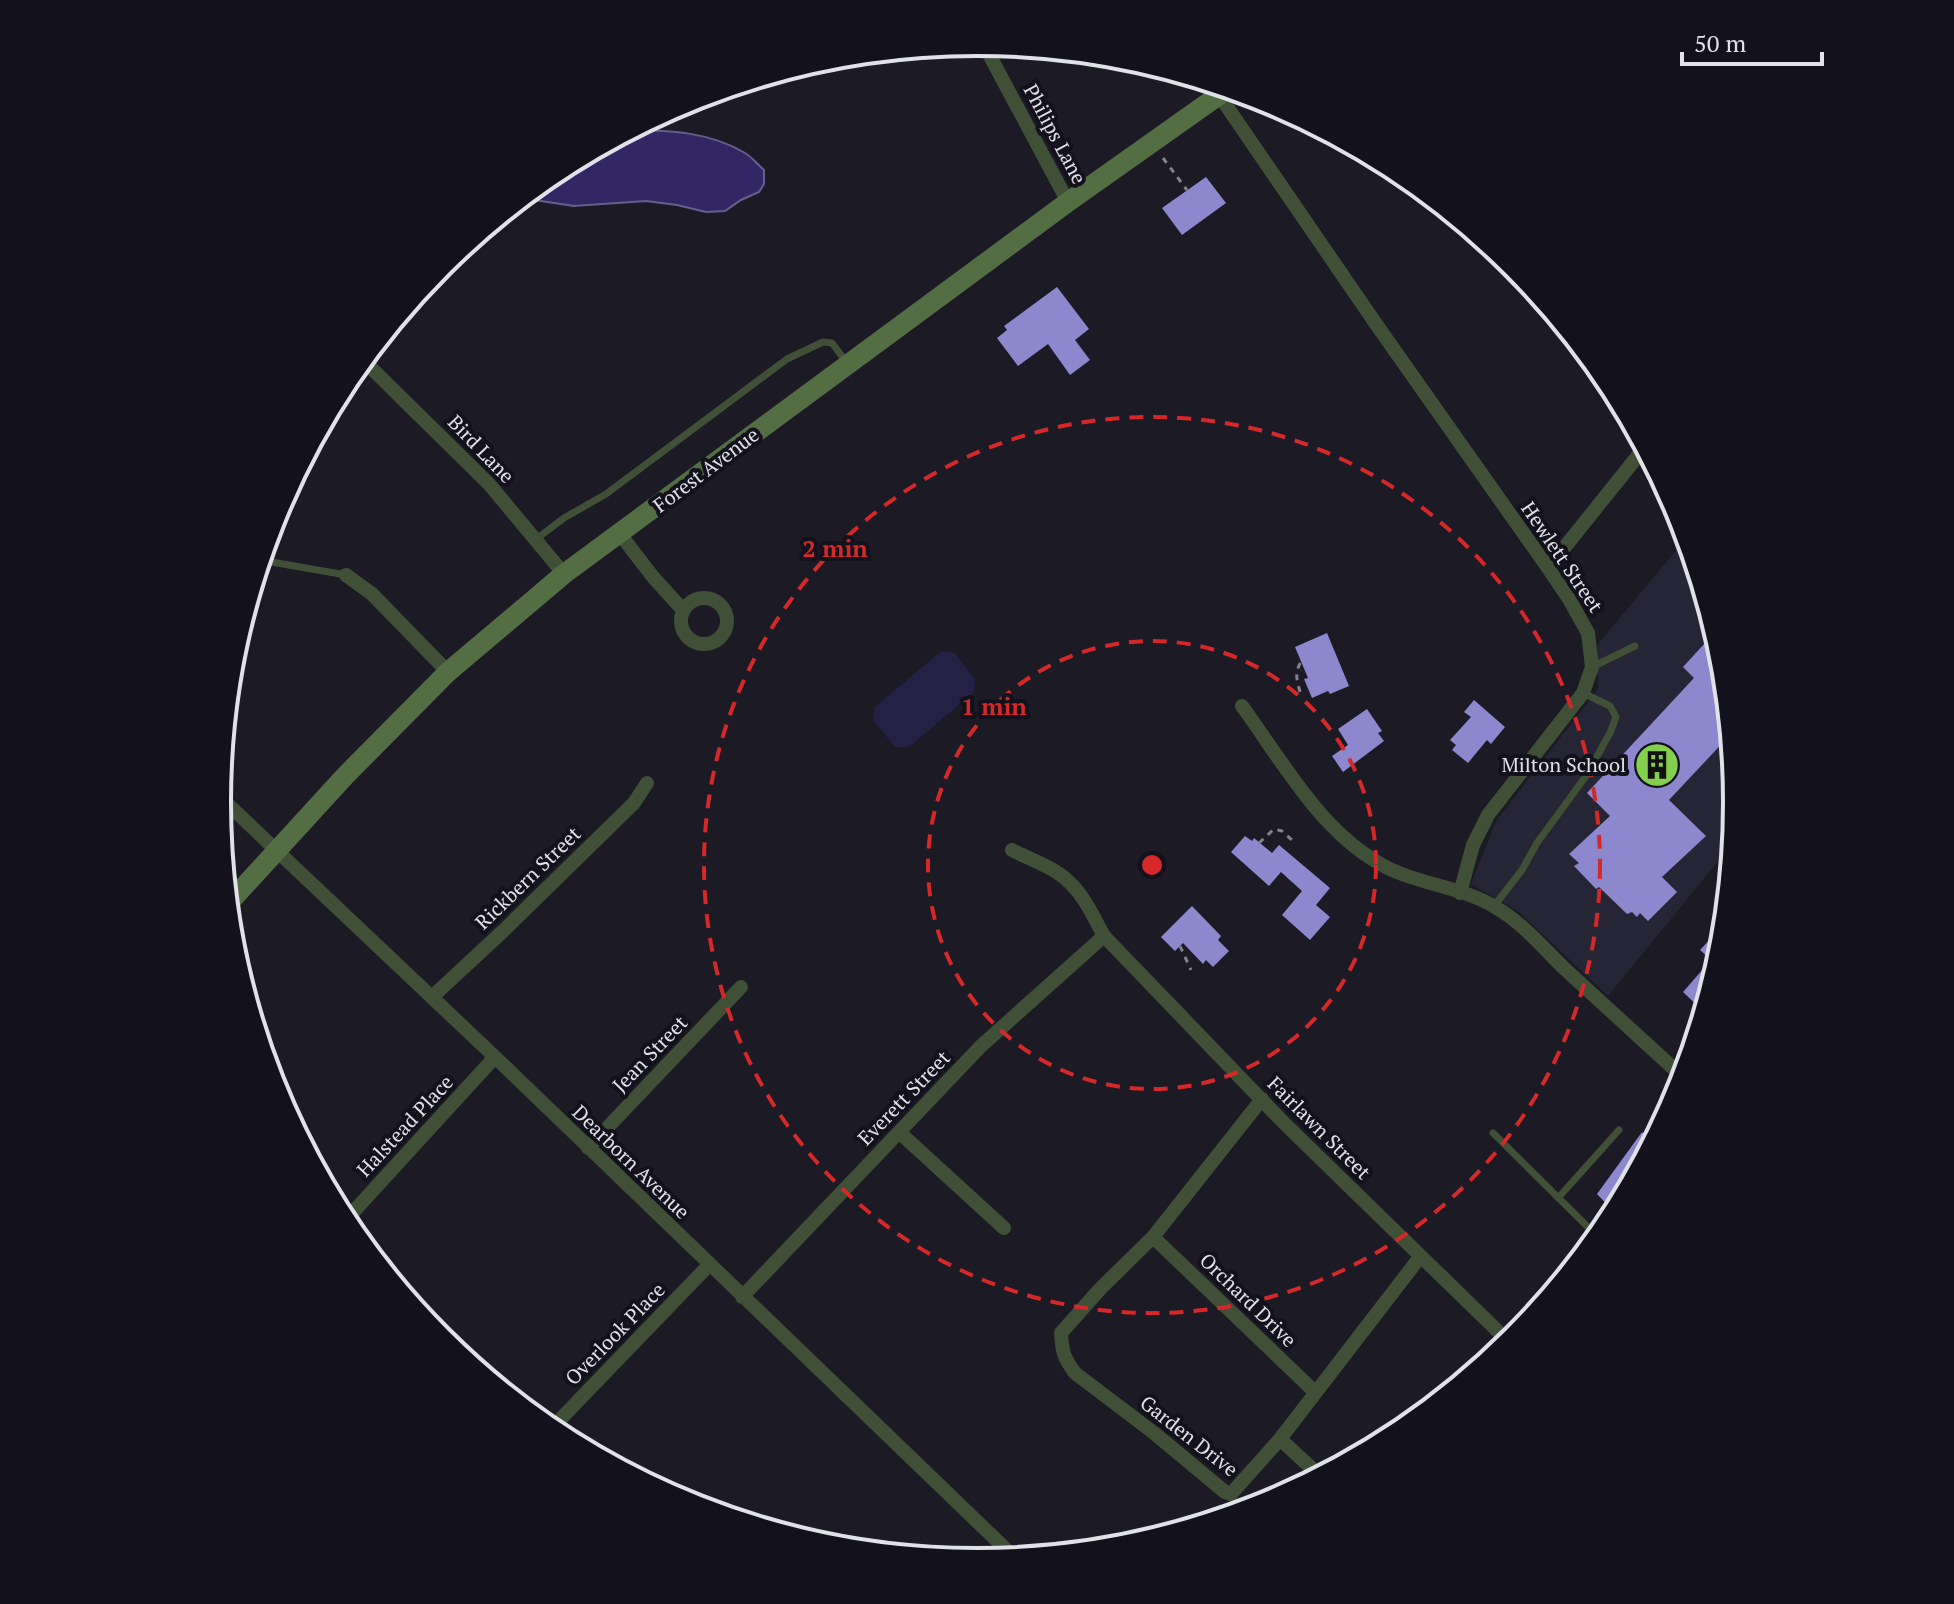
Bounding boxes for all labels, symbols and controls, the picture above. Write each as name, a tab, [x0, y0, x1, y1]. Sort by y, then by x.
scale bar	[1682, 16, 1822, 66]
text: 50 m	[1694, 27, 1746, 59]
street label: Philips Lane	[1018, 79, 1093, 188]
street label: Bird Lane	[442, 409, 521, 489]
street label: Forest Avenue	[647, 421, 764, 518]
street label: Hewlett Street	[1515, 496, 1610, 618]
text: 2 min	[802, 532, 868, 564]
text: 1 min	[961, 690, 1027, 722]
building icon: Milton School	[1633, 741, 1681, 789]
place label: Milton School	[1501, 751, 1626, 778]
street label: Rickbern Street	[469, 820, 587, 935]
centre of rings	[1138, 851, 1166, 879]
street label: Jean Street	[606, 1009, 693, 1098]
street label: Everett Street	[851, 1044, 956, 1151]
street label: Halstead Place	[350, 1069, 459, 1182]
street label: Fairlawn Street	[1262, 1070, 1377, 1185]
street label: Dearborn Avenue	[567, 1099, 696, 1225]
street label: Orchard Drive	[1194, 1247, 1303, 1353]
street label: Overlook Place	[559, 1277, 670, 1391]
street label: Garden Drive	[1135, 1389, 1244, 1482]

